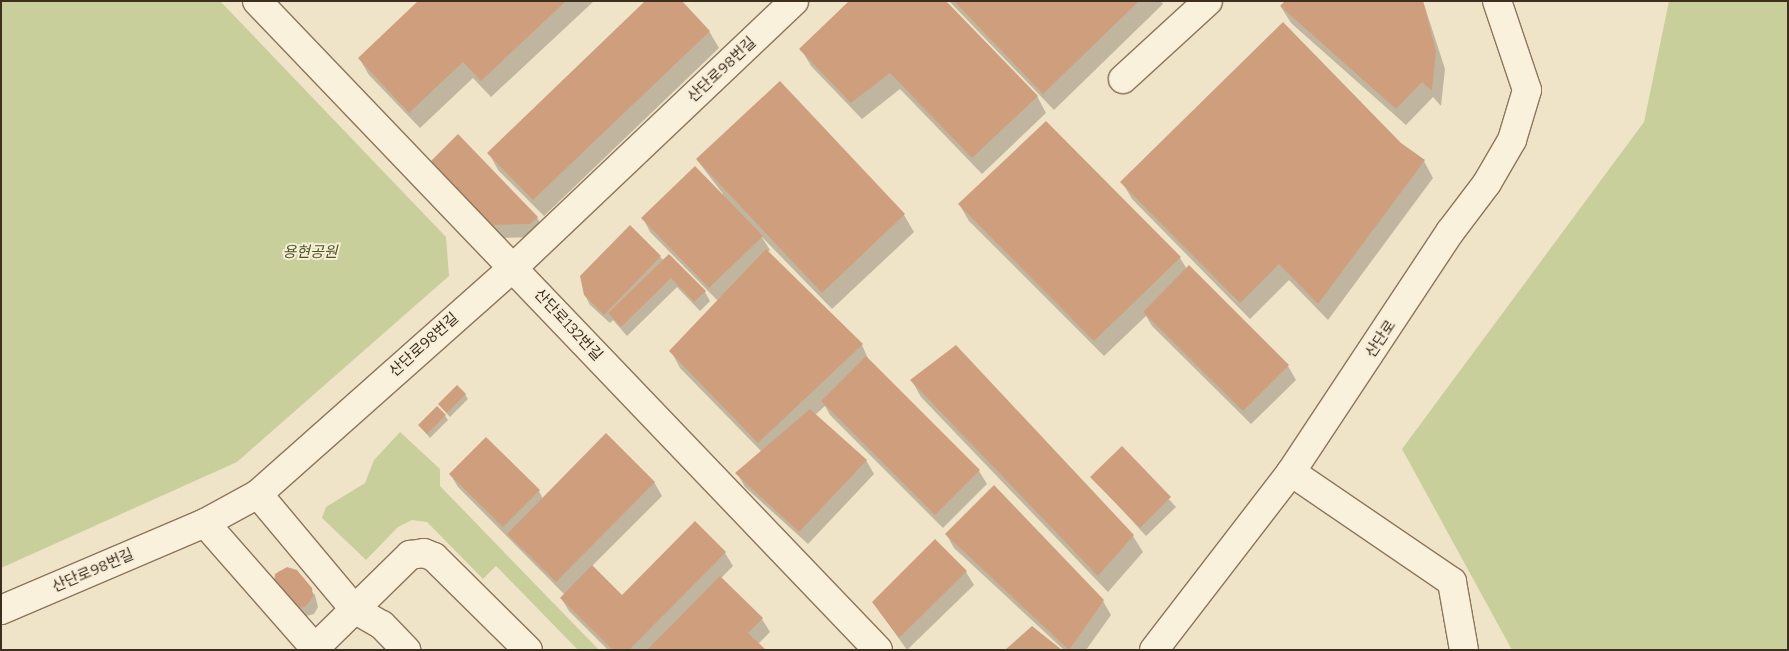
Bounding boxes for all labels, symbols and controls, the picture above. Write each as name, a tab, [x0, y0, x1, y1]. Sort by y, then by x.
street label: 산단로98번길	[684, 34, 760, 106]
park label: 용현공원	[282, 244, 338, 262]
street label: 산단로132번길	[530, 285, 606, 365]
street label: 산단로98번길	[386, 309, 462, 381]
street label: 산단로	[1362, 317, 1400, 361]
street label: 산단로98번길	[50, 546, 136, 596]

